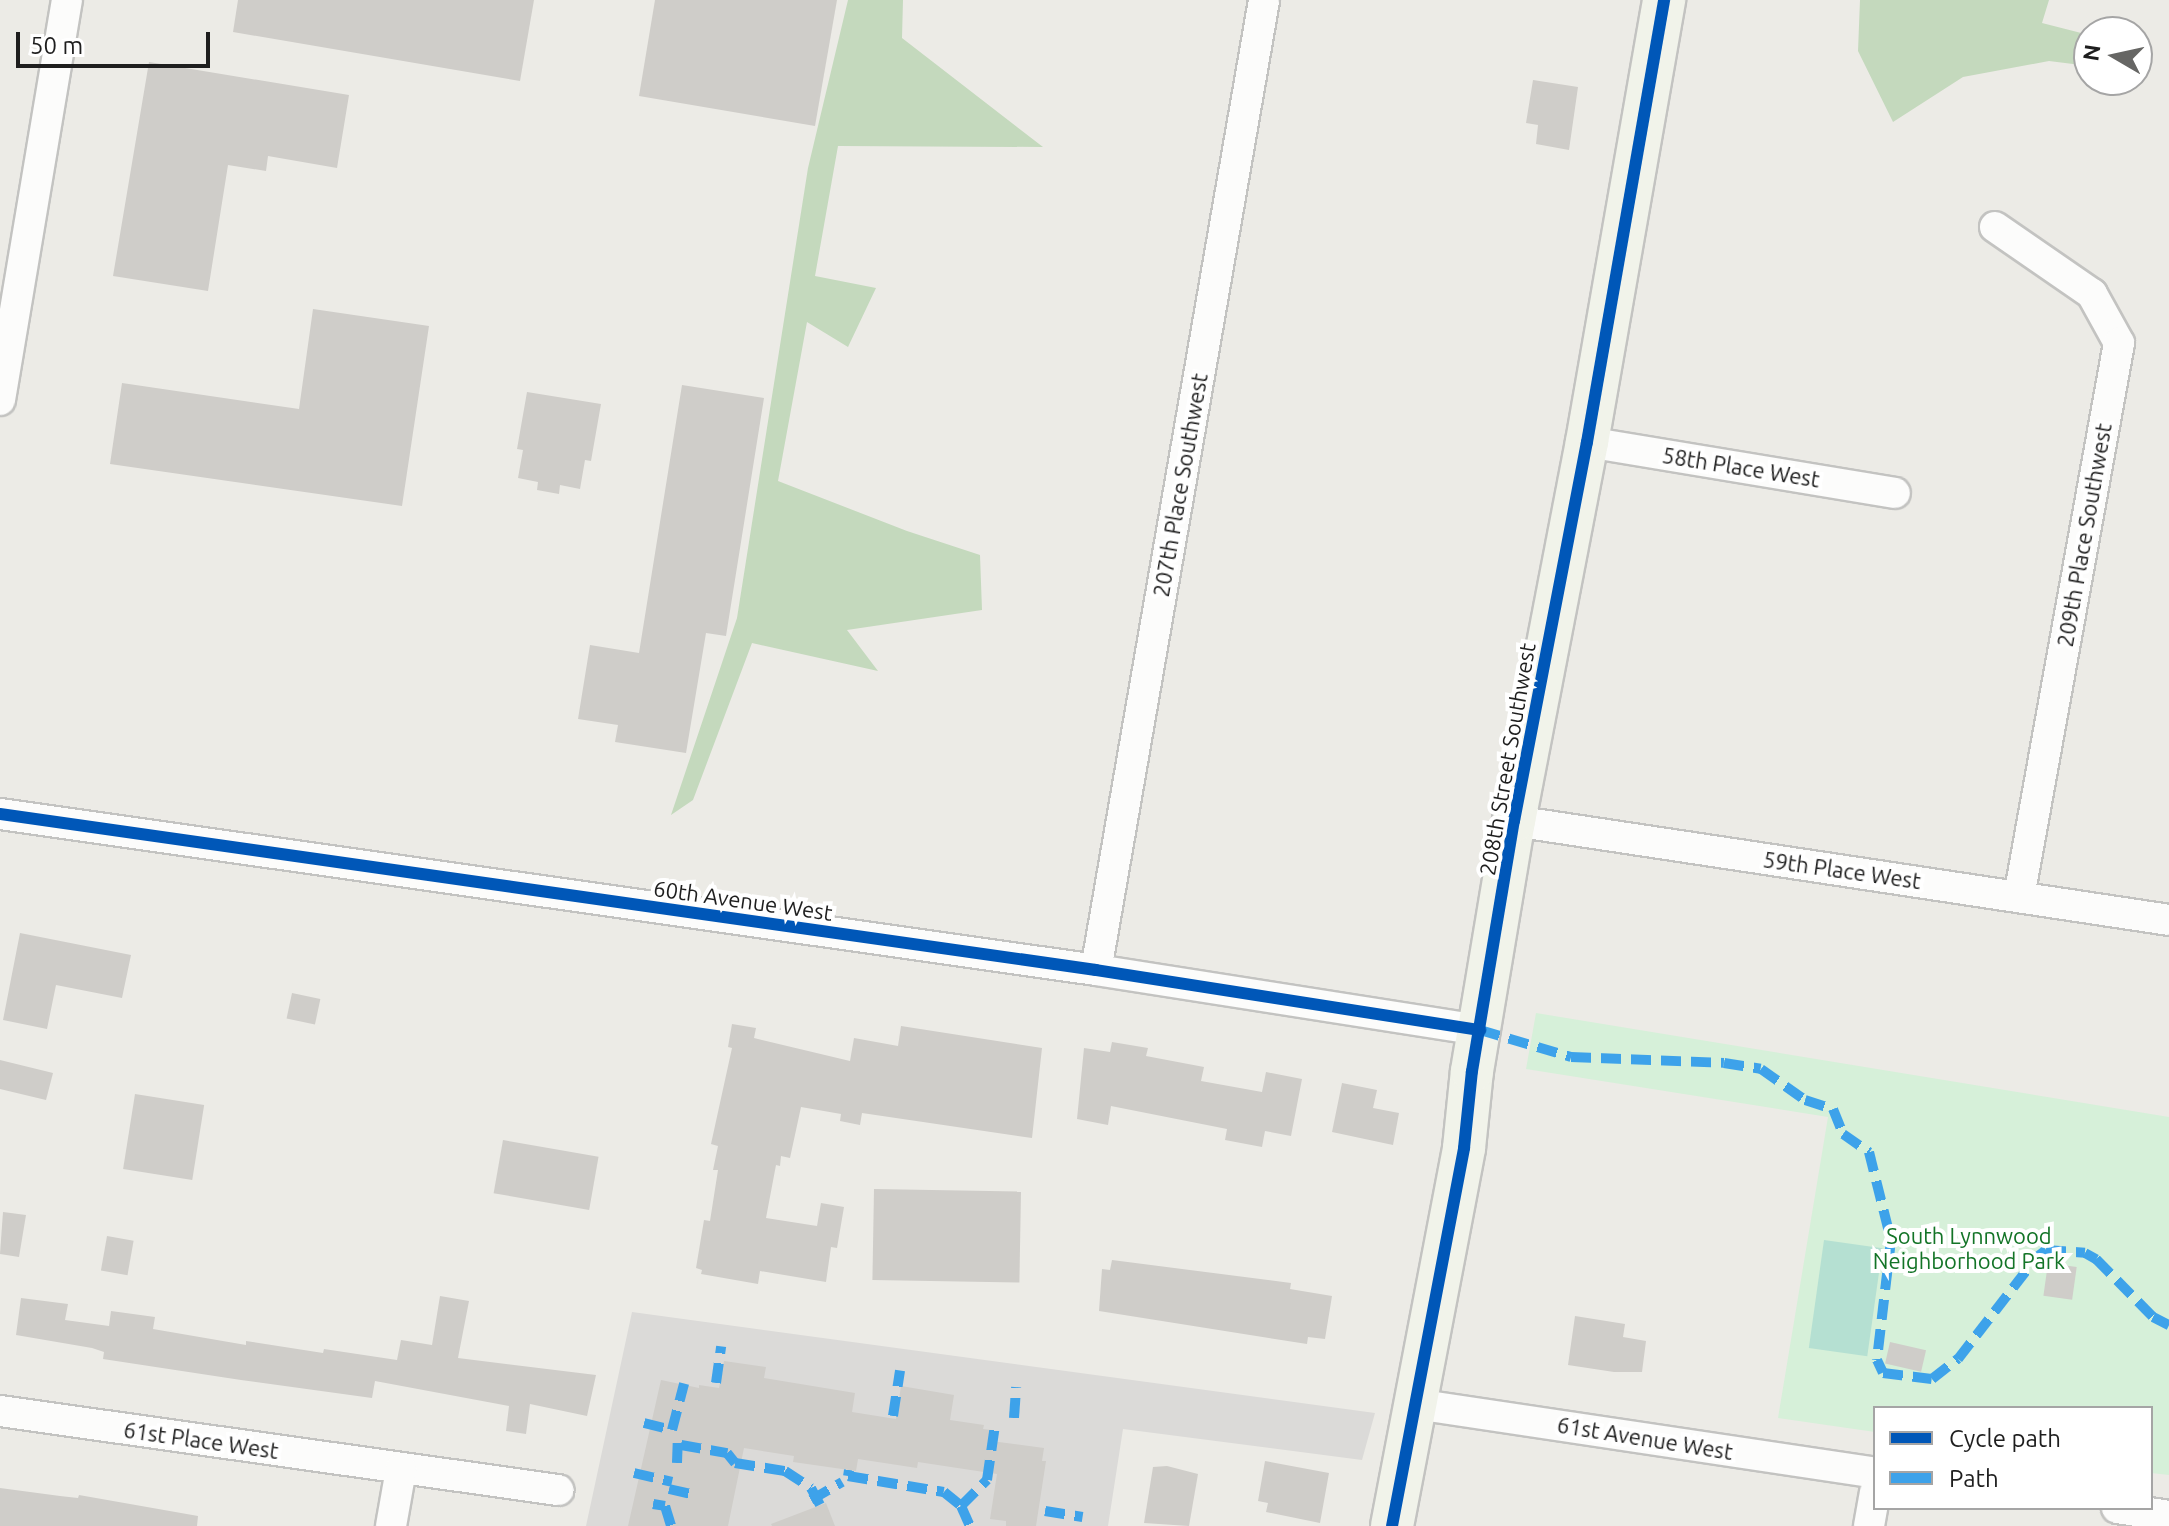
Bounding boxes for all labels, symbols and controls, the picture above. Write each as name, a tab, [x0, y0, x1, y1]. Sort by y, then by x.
scale bar	[20, 16, 214, 66]
north arrow	[2073, 16, 2153, 96]
text: 50 m	[30, 32, 83, 59]
text: N	[2077, 42, 2104, 63]
street label: 207th Place Southwest	[1147, 371, 1213, 599]
street label: 209th Place Southwest	[2051, 421, 2117, 649]
street label: 58th Place West	[1660, 442, 1822, 492]
street label: 208th Street Southwest	[1474, 641, 1540, 877]
street label: 59th Place West	[1761, 846, 1923, 894]
street label: 60th Avenue West	[652, 874, 834, 926]
park label: South Lynnwood Neighborhood Park	[1873, 1222, 2065, 1274]
legend	[1873, 1406, 2153, 1510]
street label: 61st Avenue West	[1555, 1411, 1735, 1465]
street label: 61st Place West	[122, 1416, 280, 1464]
text: Cycle path	[1949, 1425, 2061, 1452]
text: Path	[1949, 1465, 1999, 1492]

